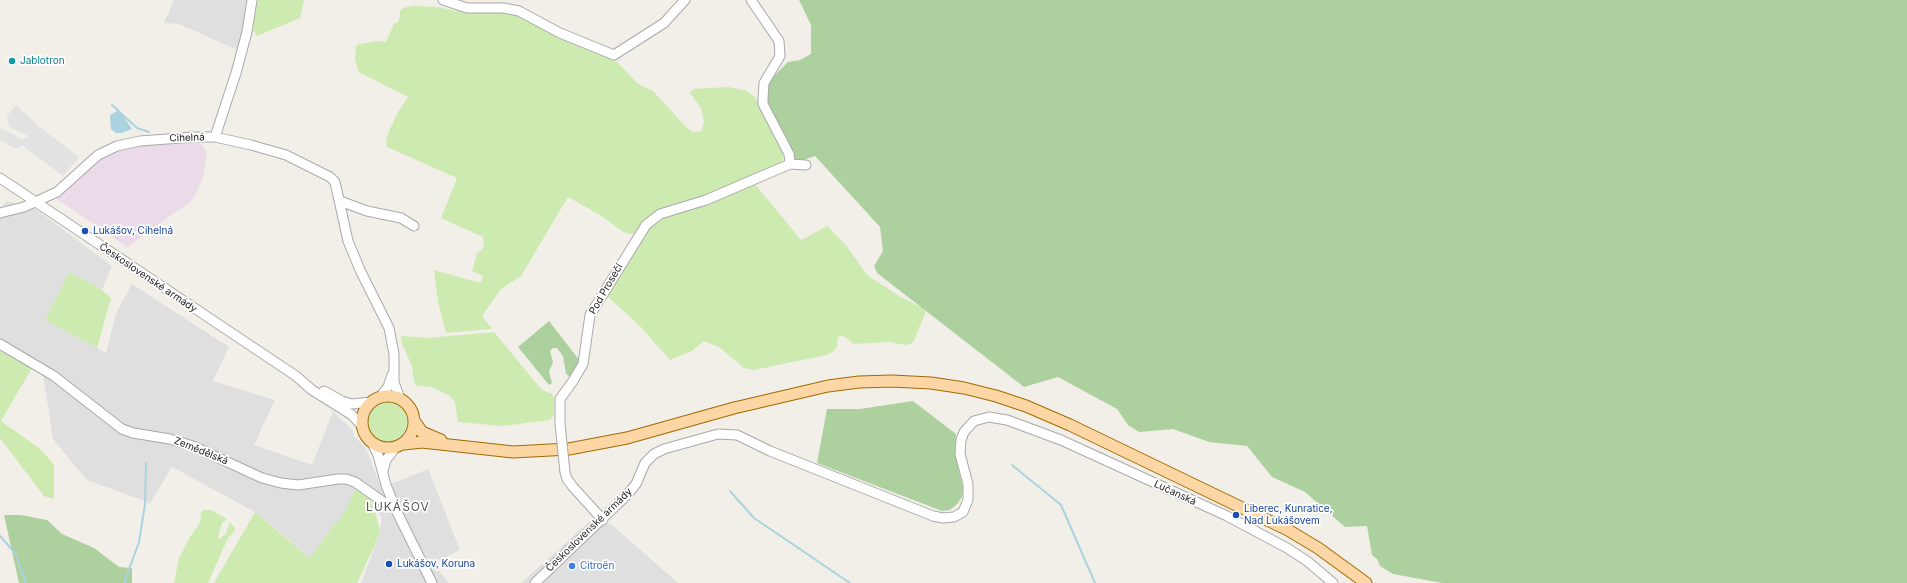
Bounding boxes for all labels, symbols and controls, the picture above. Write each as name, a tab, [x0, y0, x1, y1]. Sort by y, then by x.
place label: Jablotron	[20, 55, 65, 67]
marker: Jablotron	[7, 56, 17, 66]
street label: Cihelná	[169, 131, 205, 145]
place label: Lukášov, Cihelná	[93, 225, 173, 237]
marker: Lukášov, Cihelná	[80, 226, 90, 236]
street label: Československé armády	[97, 241, 199, 315]
street label: Pod Prosečí	[587, 262, 625, 316]
street label: Zemědělská	[172, 435, 230, 467]
street label: Lučanská	[1152, 478, 1198, 508]
street label: Československé armády	[543, 486, 635, 574]
district label: LUKÁŠOV	[366, 500, 430, 514]
place label: Liberec, Kunratice, Nad Lukášovem	[1244, 503, 1333, 526]
marker: Liberec, Kunratice, Nad Lukášovem	[1231, 510, 1241, 520]
place label: Lukášov, Koruna	[397, 558, 475, 570]
marker: Lukášov, Koruna	[384, 559, 394, 569]
place label: Citroën	[580, 560, 614, 572]
marker: Citroën	[567, 561, 577, 571]

